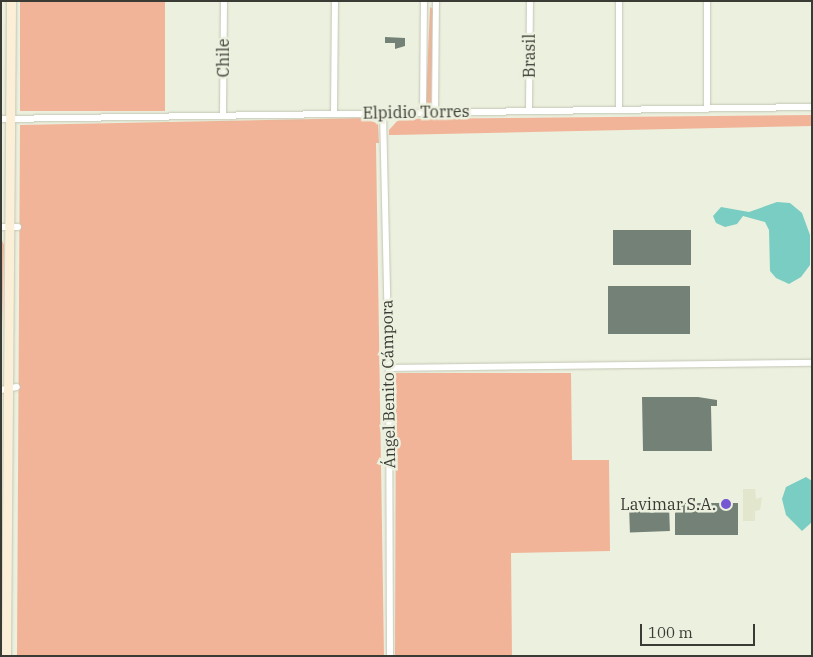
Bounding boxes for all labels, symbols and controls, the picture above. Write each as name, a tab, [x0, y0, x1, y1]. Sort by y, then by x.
street label: Brasil	[519, 34, 539, 78]
street label: Chile	[213, 39, 233, 77]
street label: Elpidio Torres	[362, 101, 470, 123]
street label: Ángel Benito Cámpora	[377, 299, 399, 469]
place label: Lavimar S.A.	[620, 494, 716, 514]
marker: Lavimar S.A.	[720, 498, 732, 510]
scale bar	[643, 614, 758, 646]
text: 100 m	[648, 623, 693, 642]

